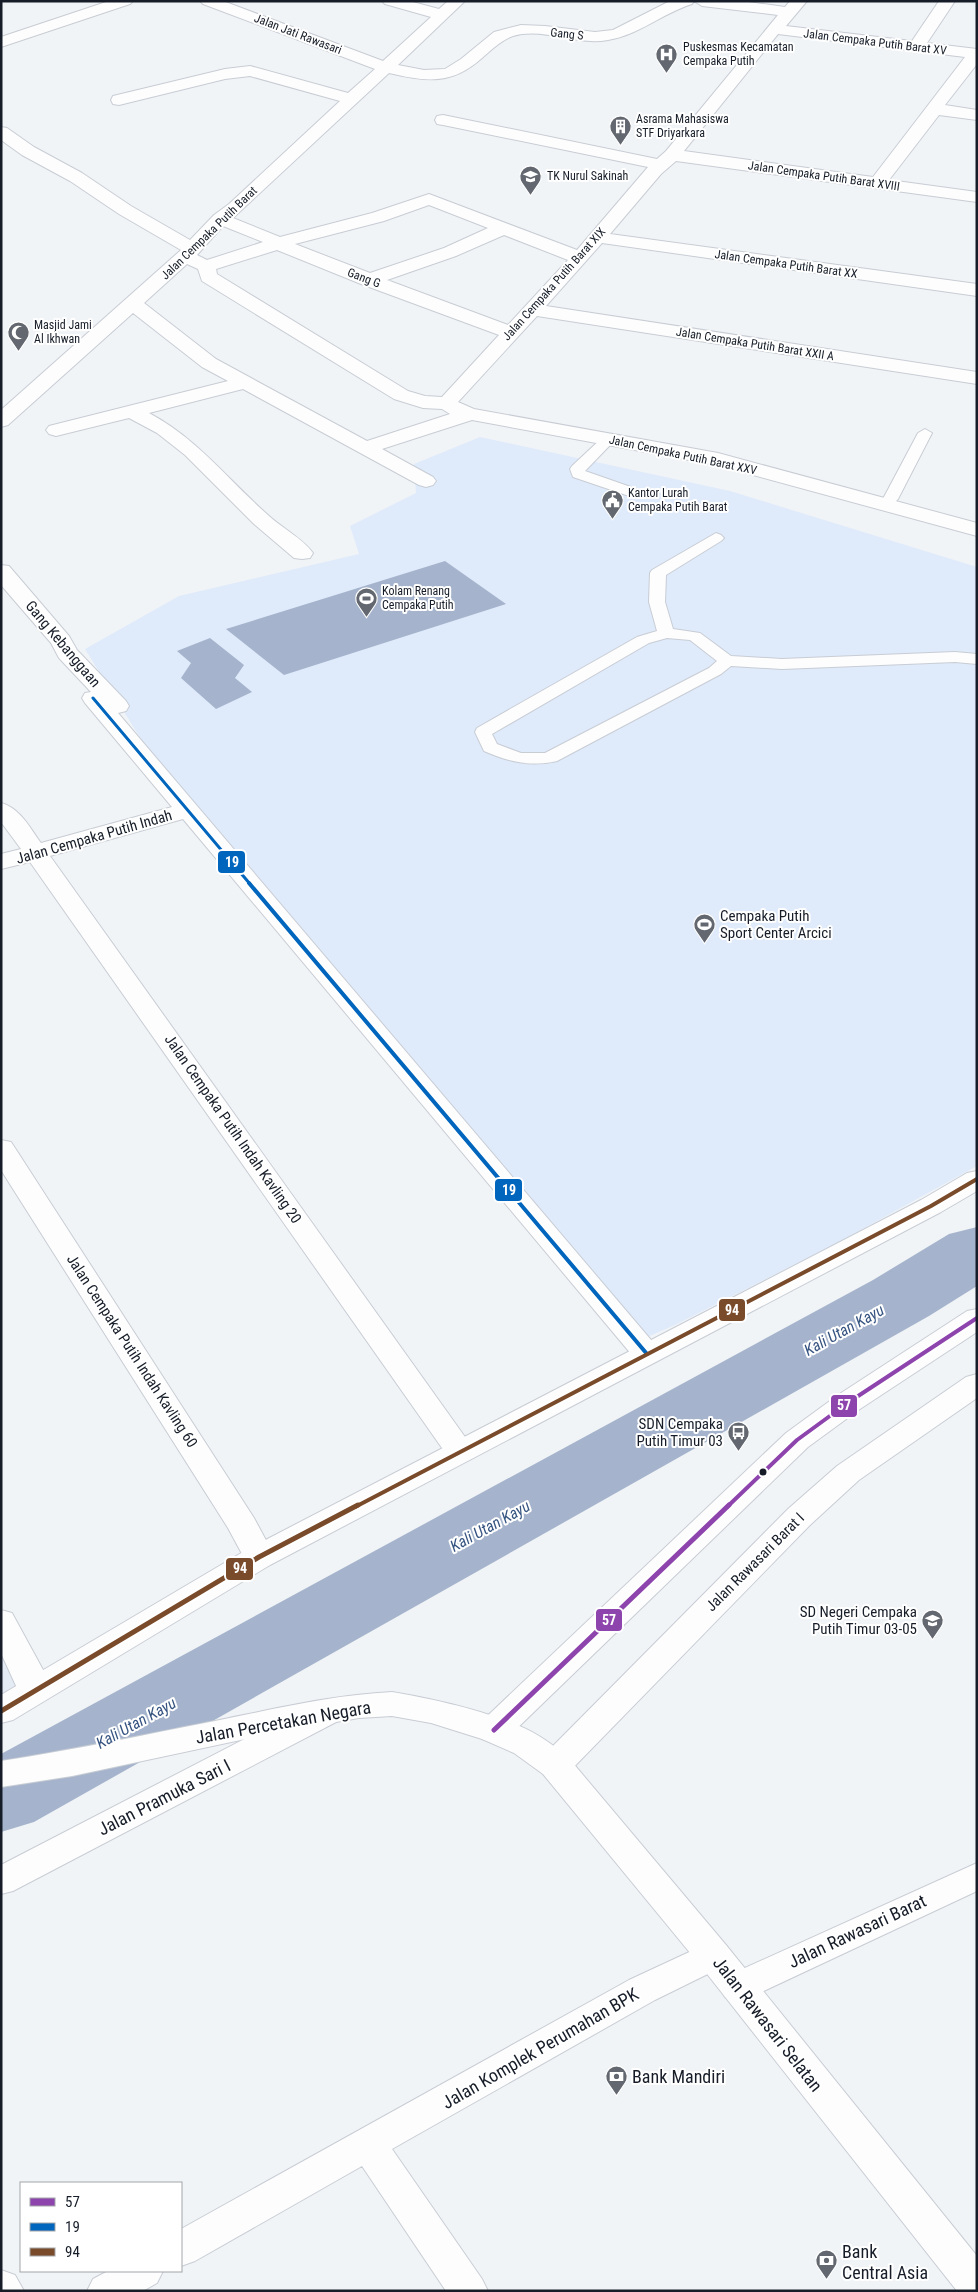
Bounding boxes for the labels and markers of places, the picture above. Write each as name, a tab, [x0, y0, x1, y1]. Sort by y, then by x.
place label: Puskesmas Kecamatan Cempaka Putih	[683, 40, 794, 68]
hospital icon: Puskesmas Kecamatan Cempaka Putih	[655, 42, 679, 73]
place label: Asrama Mahasiswa STF Driyarkara	[636, 112, 729, 140]
building icon: Asrama Mahasiswa STF Driyarkara	[608, 114, 632, 145]
school or university icon: TK Nurul Sakinah	[519, 164, 543, 195]
place label: TK Nurul Sakinah	[547, 169, 628, 183]
place label: Masjid Jami Al Ikhwan	[34, 318, 92, 346]
mosque icon: Masjid Jami Al Ikhwan	[6, 320, 30, 351]
place label: Kantor Lurah Cempaka Putih Barat	[628, 486, 728, 514]
public building icon: Kantor Lurah Cempaka Putih Barat	[600, 488, 624, 519]
place label: Kolam Renang Cempaka Putih	[382, 584, 454, 612]
sports icon: Kolam Renang Cempaka Putih	[354, 586, 378, 617]
place label: Cempaka Putih Sport Center Arcici	[720, 907, 832, 942]
sports icon: Cempaka Putih Sport Center Arcici	[692, 913, 716, 944]
place label: SDN Cempaka Putih Timur 03	[637, 1415, 723, 1450]
bus stop icon: SDN Cempaka Putih Timur 03	[727, 1421, 751, 1452]
unlabelled marker	[758, 1467, 768, 1477]
place label: SD Negeri Cempaka Putih Timur 03-05	[800, 1603, 917, 1638]
school or university icon: SD Negeri Cempaka Putih Timur 03-05	[921, 1609, 945, 1640]
bank icon: Bank Mandiri	[604, 2064, 628, 2095]
place label: Bank Mandiri	[632, 2066, 725, 2087]
place label: Bank Central Asia	[842, 2241, 928, 2283]
bank icon: Bank Central Asia	[814, 2249, 838, 2280]

